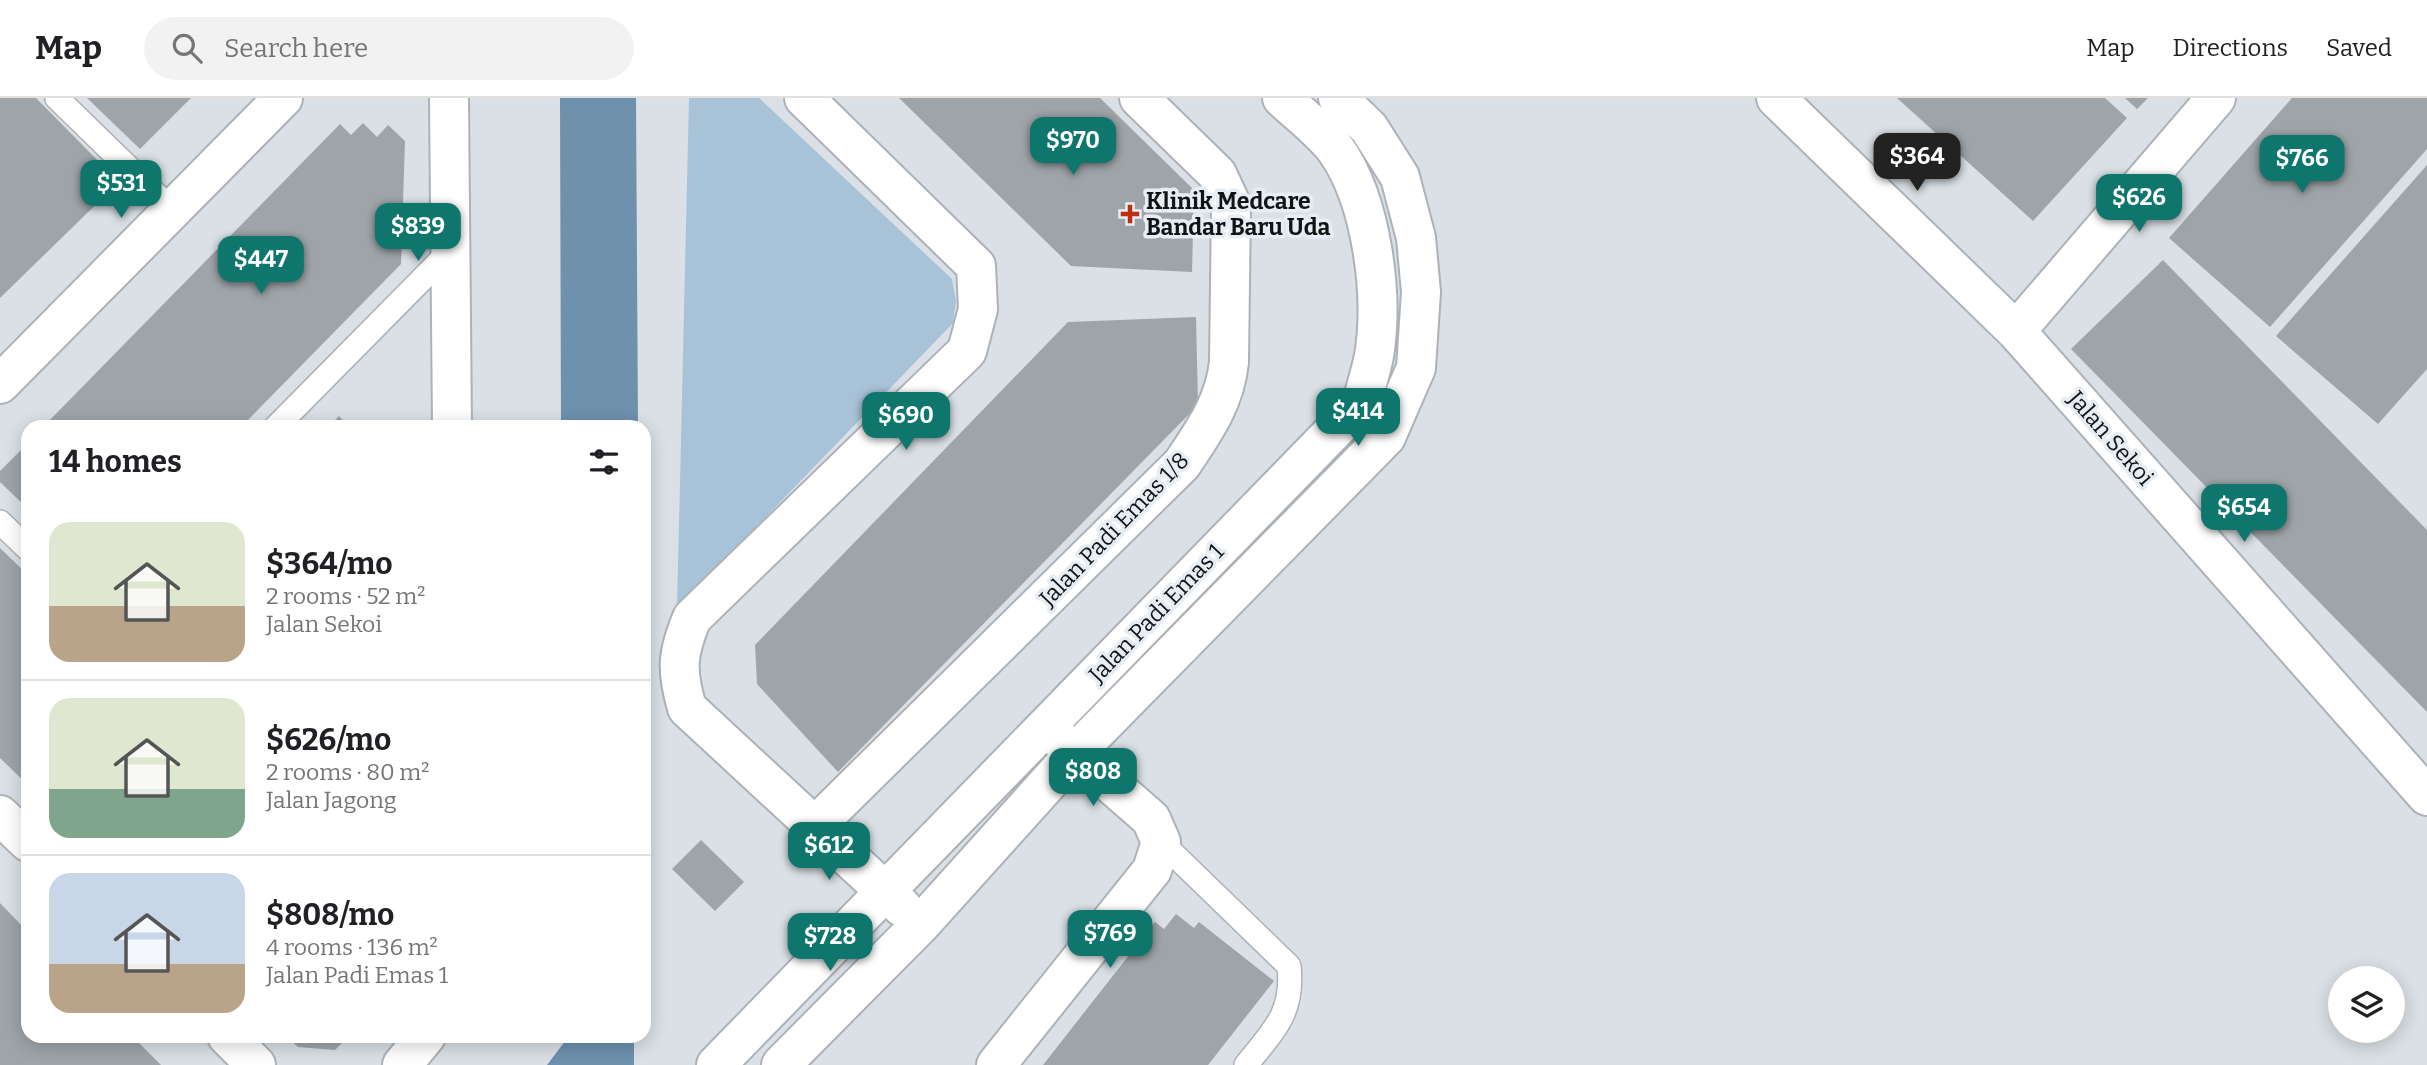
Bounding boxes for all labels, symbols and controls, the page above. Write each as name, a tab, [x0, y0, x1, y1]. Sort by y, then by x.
search box	[144, 17, 634, 80]
text: Map	[35, 28, 102, 68]
icon: search	[168, 29, 206, 67]
text: Search here	[224, 33, 368, 64]
text: Map	[2086, 34, 2135, 62]
text: Directions	[2173, 34, 2288, 62]
text: Saved	[2326, 34, 2392, 62]
pin: $970	[1032, 118, 1114, 177]
text: $970	[1046, 126, 1100, 154]
pin: $364	[1876, 134, 1958, 193]
pin: $766	[2261, 136, 2343, 195]
text: $364	[1890, 142, 1944, 170]
text: $766	[2276, 144, 2328, 172]
pin: $531	[80, 160, 162, 220]
text: $531	[96, 169, 146, 197]
pin: $626	[2098, 174, 2180, 234]
text: $626	[2112, 183, 2166, 211]
place label: Klinik Medcare Bandar Baru Uda	[1146, 187, 1330, 241]
pin: $839	[377, 204, 459, 263]
marker: Klinik Medcare Bandar Baru Uda	[1120, 204, 1140, 224]
text: $839	[391, 212, 445, 240]
pin: $447	[220, 236, 302, 296]
text: $447	[234, 245, 288, 273]
street label: Jalan Sekoi	[2062, 384, 2160, 491]
pin: $414	[1317, 388, 1399, 448]
pin: $690	[865, 392, 947, 452]
text: $414	[1332, 397, 1384, 425]
text: $690	[878, 401, 934, 429]
icon: filters	[585, 443, 623, 481]
text: 14 homes	[49, 444, 182, 480]
street label: Jalan Padi Emas 1/8	[1033, 446, 1195, 612]
pin: $654	[2203, 484, 2285, 544]
text: $654	[2217, 493, 2271, 521]
street label: Jalan Padi Emas 1	[1083, 538, 1229, 688]
text: $364/mo	[266, 546, 393, 582]
icon: home	[105, 550, 189, 634]
text: 2 rooms · 52 m²	[266, 582, 425, 610]
text: Jalan Sekoi	[266, 610, 382, 638]
text: $626/mo	[266, 722, 391, 758]
icon: home	[105, 726, 189, 810]
pin: $808	[1052, 748, 1134, 808]
text: $808	[1065, 757, 1121, 785]
text: 2 rooms · 80 m²	[266, 758, 429, 786]
text: Jalan Jagong	[266, 786, 397, 814]
pin: $612	[788, 822, 870, 882]
text: $612	[804, 831, 854, 859]
text: $808/mo	[266, 897, 394, 933]
icon: home	[105, 901, 189, 985]
pin: $769	[1069, 910, 1151, 970]
pin: $728	[789, 914, 871, 973]
text: $769	[1084, 919, 1136, 947]
text: $728	[804, 922, 856, 950]
text: 4 rooms · 136 m²	[266, 933, 438, 961]
text: Jalan Padi Emas 1	[266, 961, 448, 989]
map controls	[2328, 966, 2405, 1043]
button: layers	[2328, 966, 2405, 1043]

